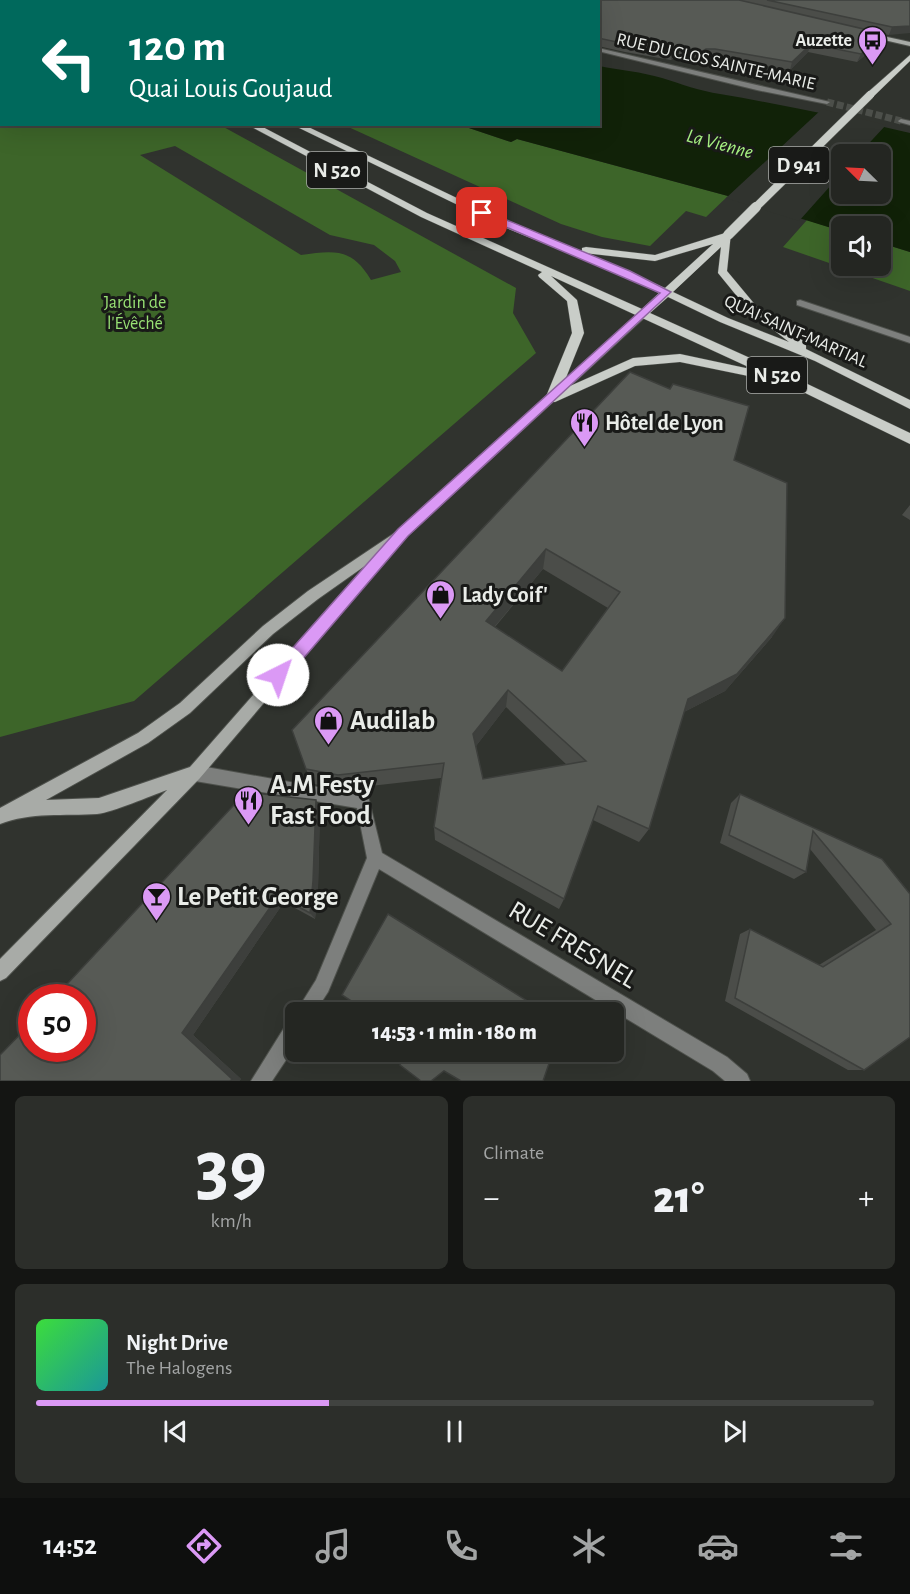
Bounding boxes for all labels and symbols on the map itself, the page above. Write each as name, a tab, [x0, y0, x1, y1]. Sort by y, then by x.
bus stop icon: Auzette	[857, 24, 889, 66]
street label: RUE DU CLOS SAINTE-MARIE	[615, 30, 817, 94]
place label: Auzette	[796, 32, 852, 50]
water label: La Vienne	[684, 125, 756, 163]
north arrow	[831, 144, 891, 204]
road number: D 941	[769, 147, 829, 183]
road number: N 520	[307, 152, 367, 188]
pin	[456, 187, 507, 238]
street label: QUAI SAINT-MARTIAL	[721, 292, 870, 372]
park label: Jardin de l'Évêché	[104, 294, 166, 333]
road number: N 520	[747, 357, 807, 393]
restaurant icon: Hôtel de Lyon	[568, 406, 600, 448]
place label: Hôtel de Lyon	[605, 412, 724, 435]
shop icon: Lady Coif'	[425, 578, 457, 620]
place label: Lady Coif'	[462, 584, 548, 607]
position arrow	[246, 643, 310, 707]
shop icon: Audilab	[313, 704, 345, 746]
place label: Audilab	[350, 707, 435, 734]
place label: A.M Festy Fast Food	[270, 771, 375, 829]
restaurant icon: A.M Festy Fast Food	[233, 784, 265, 826]
bar icon: Le Petit George	[140, 880, 172, 922]
place label: Le Petit George	[177, 883, 339, 910]
street label: RUE FRESNEL	[504, 896, 642, 993]
speed limit sign: 50	[18, 984, 96, 1062]

